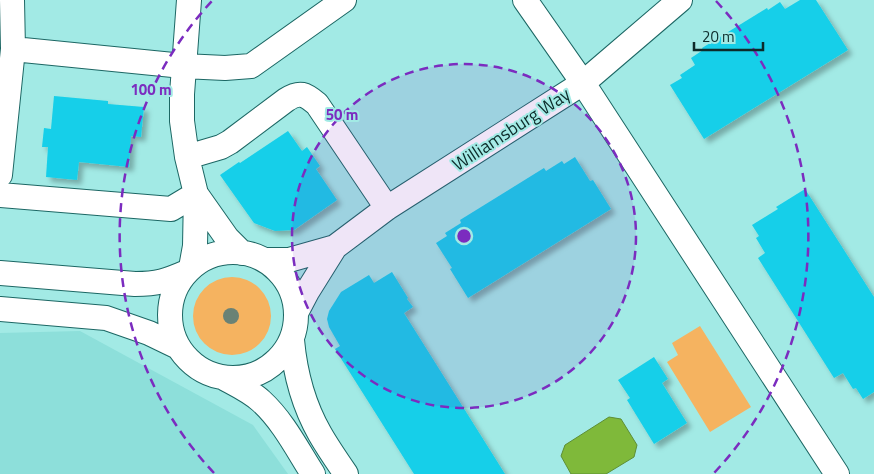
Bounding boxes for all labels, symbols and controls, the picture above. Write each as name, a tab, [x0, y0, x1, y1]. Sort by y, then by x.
scale bar	[694, 20, 763, 52]
text: 20 m	[702, 25, 735, 48]
text: 100 m	[130, 78, 172, 101]
street label: Williamsburg Way	[447, 80, 576, 177]
text: 50 m	[326, 103, 358, 126]
centre of rings	[455, 227, 473, 245]

